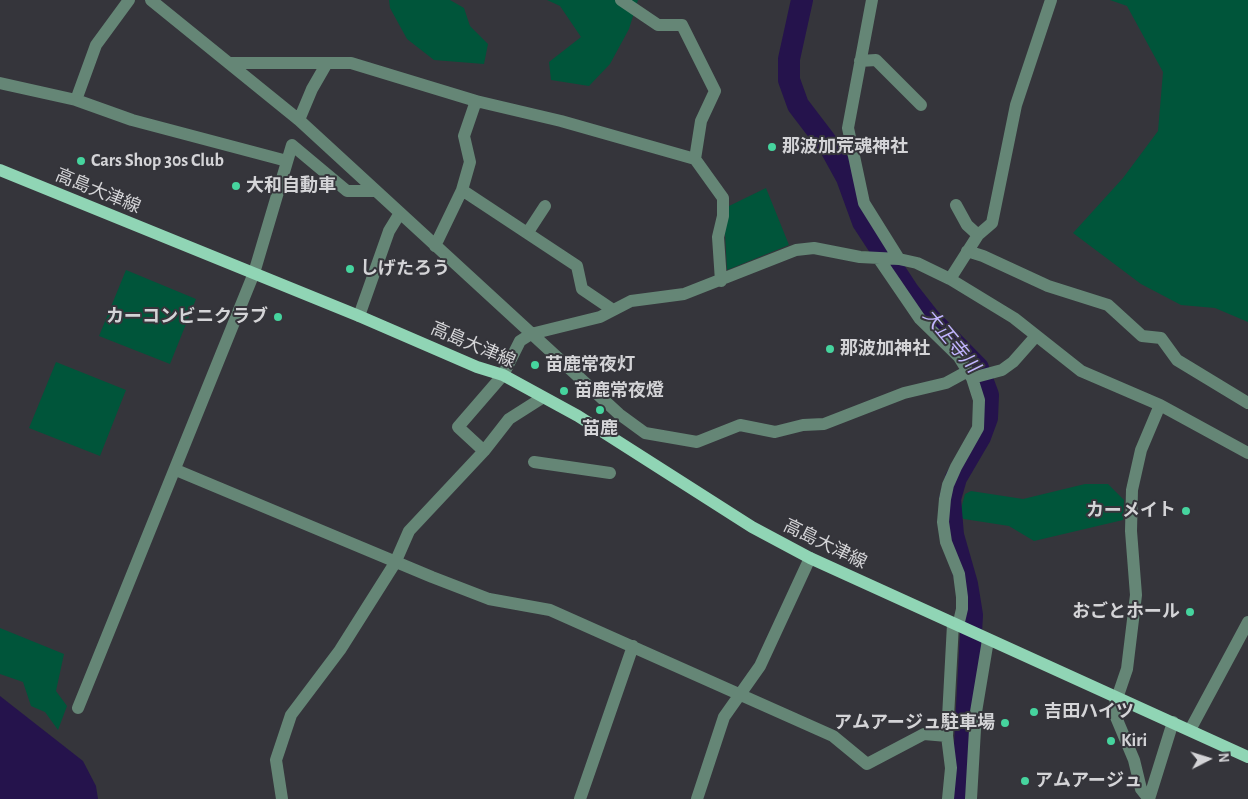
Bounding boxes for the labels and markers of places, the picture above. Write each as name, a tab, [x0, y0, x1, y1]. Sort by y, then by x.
place label: 那波加荒魂神社	[782, 136, 908, 158]
marker: 那波加荒魂神社	[766, 141, 778, 153]
place label: Cars Shop 30s Club	[91, 150, 224, 172]
marker: Cars Shop 30s Club	[75, 155, 87, 167]
place label: 大和自動車	[246, 175, 336, 197]
marker: 大和自動車	[230, 180, 242, 192]
place label: しげたろう	[360, 258, 450, 280]
marker: しげたろう	[344, 263, 356, 275]
place label: カーコンビニクラブ	[106, 306, 268, 328]
marker: カーコンビニクラブ	[272, 311, 284, 323]
place label: 那波加神社	[840, 338, 930, 360]
marker: 那波加神社	[824, 343, 836, 355]
place label: 苗鹿常夜灯	[545, 354, 635, 376]
marker: 苗鹿常夜灯	[529, 359, 541, 371]
place label: 苗鹿常夜燈	[574, 380, 664, 402]
marker: 苗鹿常夜燈	[558, 385, 570, 397]
marker: 苗鹿	[594, 404, 606, 416]
place label: 苗鹿	[582, 418, 618, 440]
place label: カーメイト	[1086, 500, 1176, 522]
marker: カーメイト	[1180, 505, 1192, 517]
place label: おごとホール	[1072, 601, 1180, 623]
marker: おごとホール	[1184, 606, 1196, 618]
place label: 吉田ハイツ	[1044, 701, 1134, 723]
marker: 吉田ハイツ	[1028, 706, 1040, 718]
place label: アムアージュ駐車場	[834, 712, 995, 734]
marker: アムアージュ駐車場	[999, 717, 1011, 729]
place label: Kiri	[1121, 730, 1147, 752]
marker: Kiri	[1105, 735, 1117, 747]
place label: アムアージュ	[1035, 770, 1142, 792]
marker: アムアージュ	[1019, 775, 1031, 787]

